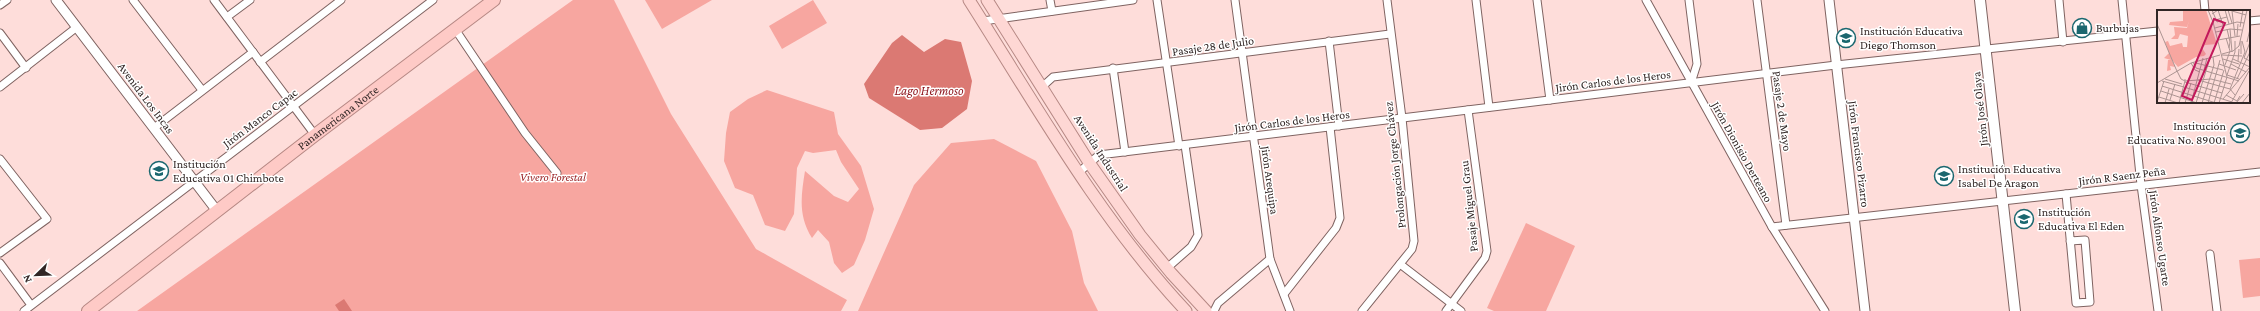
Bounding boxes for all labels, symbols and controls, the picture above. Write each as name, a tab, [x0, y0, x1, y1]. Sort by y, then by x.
inset map	[2157, 10, 2250, 103]
shop icon: Burbujas	[2071, 17, 2093, 39]
place label: Burbujas	[2096, 21, 2139, 35]
place label: Institución Educativa Diego Thomson	[1860, 24, 1963, 52]
school or university icon: Institución Educativa Diego Thomson	[1835, 27, 1857, 49]
street label: Pasaje 28 de Julio	[1171, 33, 1255, 59]
street label: Avenida Los Incas	[115, 60, 177, 136]
street label: Jirón Carlos de los Heros	[1554, 67, 1672, 95]
street label: Pasaje 2 de Mayo	[1769, 70, 1795, 152]
street label: Jirón José Olaya	[1969, 71, 1991, 148]
street label: Panamericana Norte	[295, 83, 381, 153]
water label: Lago Hermoso	[895, 83, 964, 98]
street label: Jirón Manco Capac	[219, 85, 300, 151]
street label: Jirón Dionisio Derteano	[1708, 98, 1775, 205]
street label: Jirón Francisco Pizarro	[1845, 99, 1872, 208]
street label: Prolongación Jorge Chávez	[1381, 101, 1409, 229]
street label: Jirón Carlos de los Heros	[1233, 107, 1351, 135]
street label: Avenida Industrial	[1071, 112, 1131, 194]
place label: Institución Educativa No. 89001	[2127, 119, 2227, 147]
school or university icon: Institución Educativa No. 89001	[2229, 122, 2251, 144]
street label: Jirón Arequipa	[1258, 144, 1282, 216]
place label: Institución Educativa 01 Chimbote	[173, 157, 284, 185]
street label: Pasaje Miguel Grau	[1457, 159, 1481, 252]
school or university icon: Institución Educativa 01 Chimbote	[148, 160, 170, 182]
place label: Institución Educativa Isabel De Aragon	[1958, 162, 2061, 190]
street label: Jirón R Saenz Peña	[2077, 164, 2167, 188]
school or university icon: Institución Educativa Isabel De Aragon	[1933, 165, 1955, 187]
park label: Vivero Forestal	[520, 170, 587, 184]
street label: Jirón Alfonso Ugarte	[2146, 188, 2174, 287]
place label: Institución Educativa El Eden	[2038, 205, 2125, 233]
school or university icon: Institución Educativa El Eden	[2013, 208, 2035, 230]
north arrow	[16, 255, 56, 295]
text: N	[20, 273, 34, 285]

